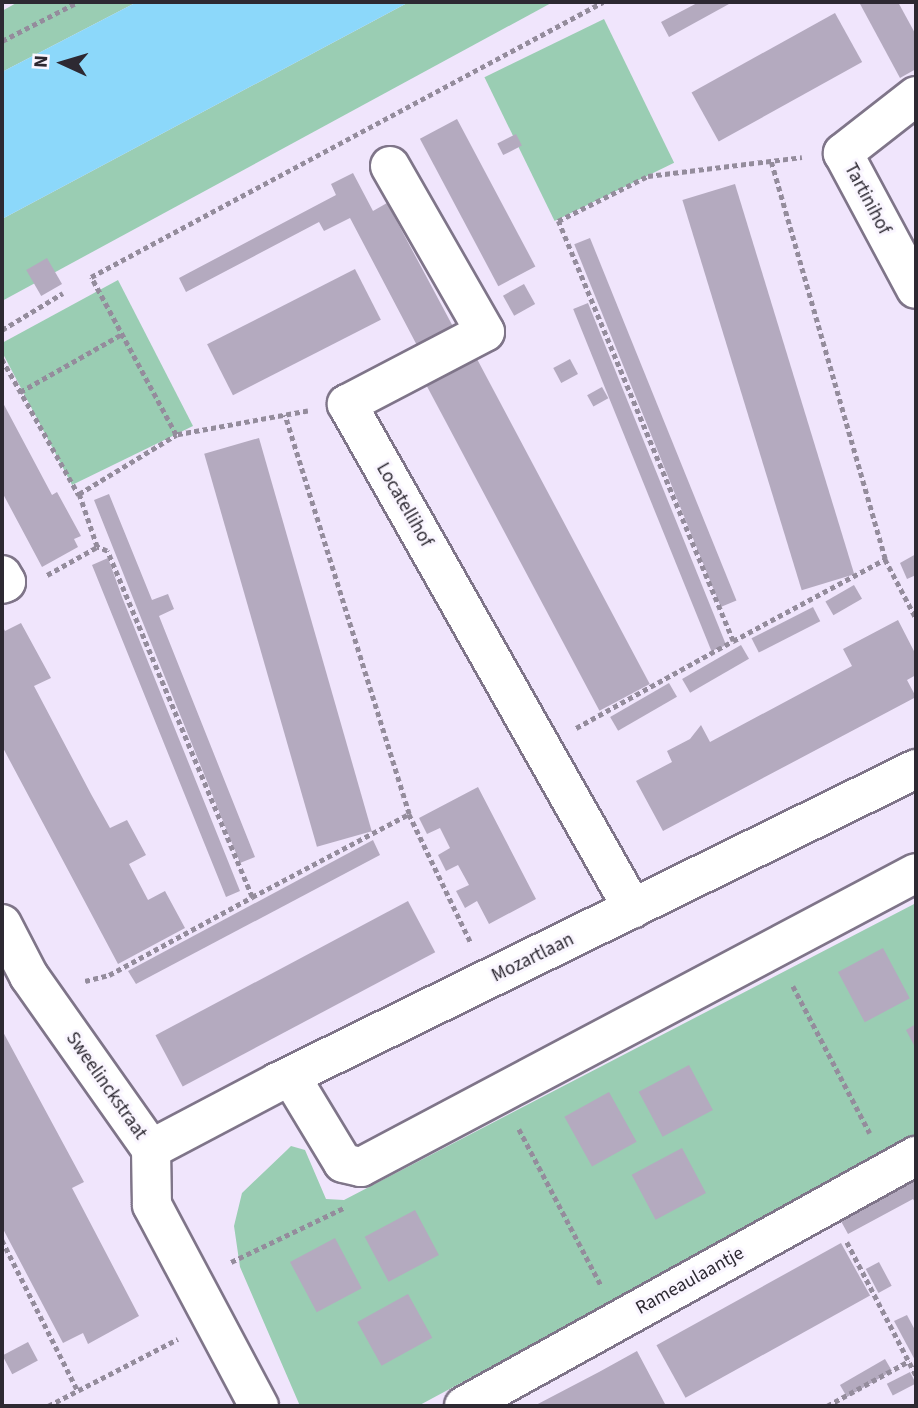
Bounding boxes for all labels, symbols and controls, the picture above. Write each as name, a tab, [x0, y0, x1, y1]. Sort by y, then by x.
north arrow	[28, 28, 98, 98]
text: N	[28, 54, 55, 69]
street label: Tartinihof	[839, 160, 895, 238]
street label: Locatellihof	[371, 459, 437, 551]
street label: Mozartlaan	[488, 928, 578, 988]
street label: Sweelinckstraat	[61, 1028, 151, 1144]
street label: Rameaulaantje	[632, 1242, 748, 1320]

